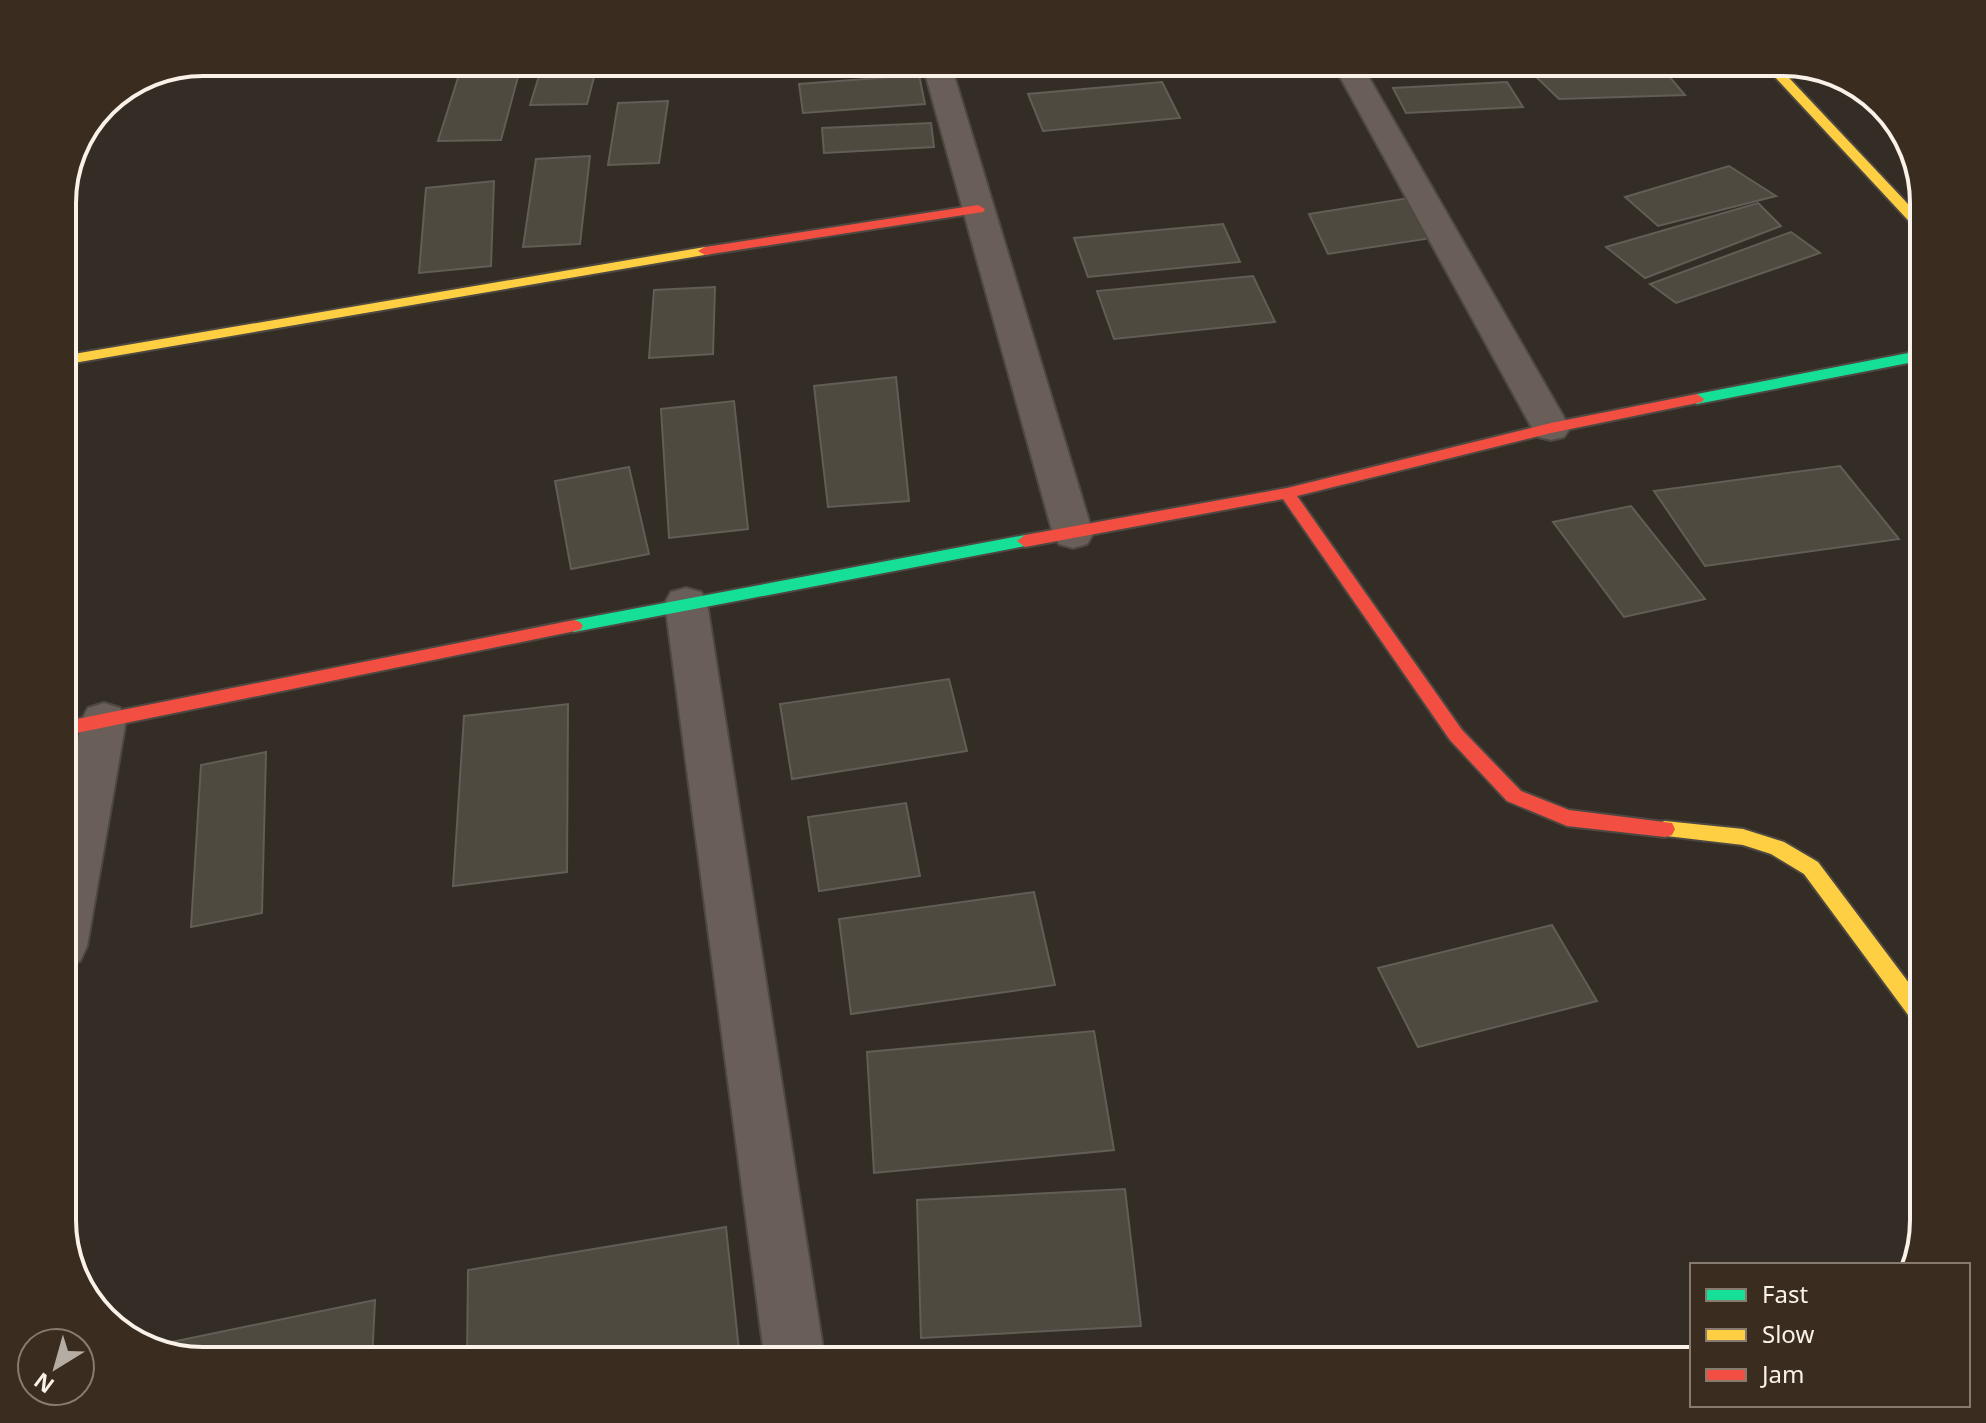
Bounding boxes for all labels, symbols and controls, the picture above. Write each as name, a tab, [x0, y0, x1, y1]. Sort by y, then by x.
legend	[1690, 1263, 1970, 1407]
text: Fast	[1762, 1277, 1808, 1310]
text: Slow	[1762, 1317, 1814, 1350]
north arrow	[16, 1327, 96, 1407]
text: Jam	[1760, 1357, 1804, 1390]
text: N	[27, 1366, 60, 1401]

